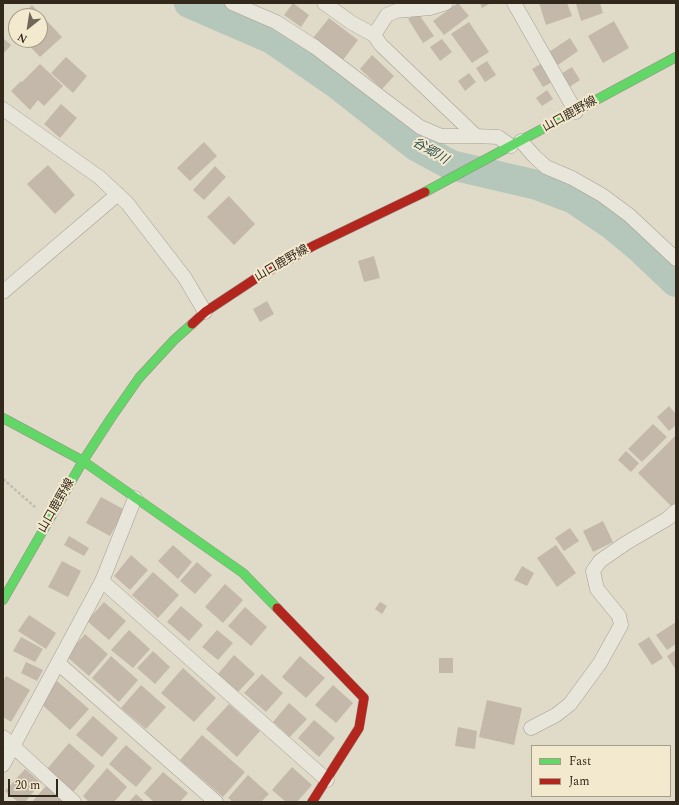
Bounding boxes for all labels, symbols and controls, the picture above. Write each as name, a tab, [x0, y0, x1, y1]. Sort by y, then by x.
north arrow	[8, 8, 48, 48]
text: N	[14, 28, 30, 48]
street label: 山口鹿野線	[540, 94, 600, 136]
water label: 谷郷川	[409, 135, 451, 169]
street label: 山口鹿野線	[252, 243, 312, 285]
street label: 山口鹿野線	[36, 476, 78, 536]
legend	[531, 745, 671, 797]
text: Fast	[569, 752, 591, 771]
scale bar	[10, 771, 60, 797]
text: Jam	[569, 772, 590, 791]
text: 20 m	[15, 776, 40, 795]

